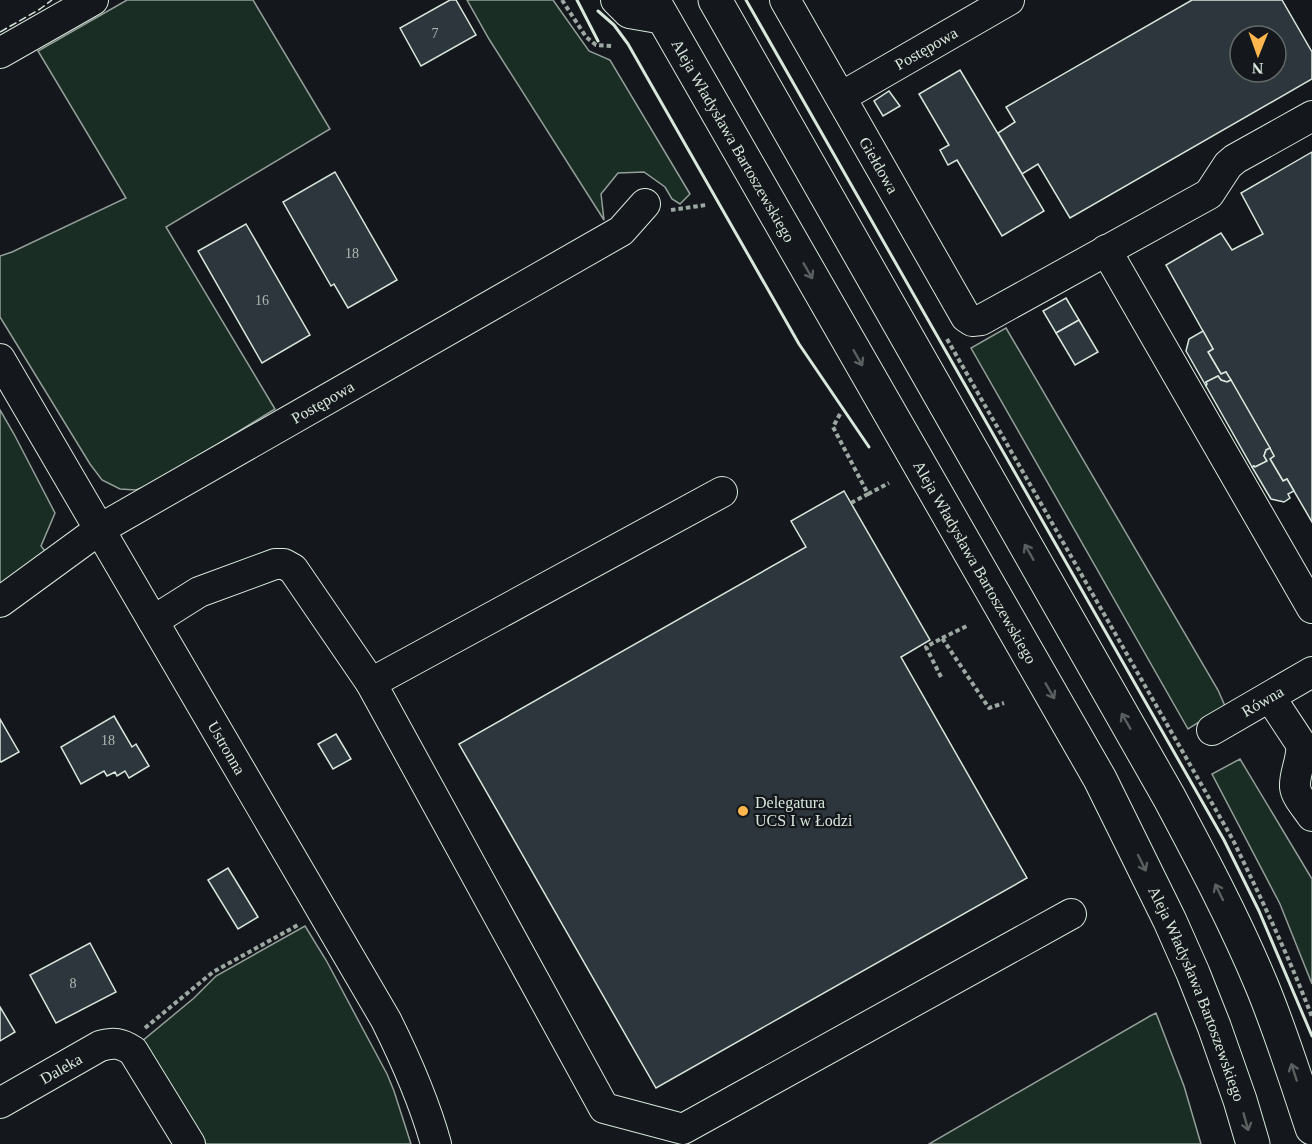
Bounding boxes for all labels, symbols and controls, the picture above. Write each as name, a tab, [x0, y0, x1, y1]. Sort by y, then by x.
street label: Postępowa	[892, 23, 960, 73]
north arrow	[1228, 24, 1288, 84]
house number: 7	[432, 26, 439, 41]
street label: Aleja Władysława Bartoszewskiego	[669, 36, 798, 245]
text: N	[1251, 60, 1264, 77]
street label: Giełdowa	[856, 134, 902, 196]
house number: 18	[345, 246, 359, 261]
one-way arrow	[802, 262, 814, 279]
house number: 16	[255, 293, 269, 308]
one-way arrow	[853, 350, 865, 367]
street label: Postępowa	[288, 377, 357, 426]
street label: Aleja Władysława Bartoszewskiego	[911, 458, 1040, 666]
one-way arrow	[1023, 543, 1035, 560]
street label: Równa	[1238, 682, 1286, 720]
one-way arrow	[1044, 683, 1056, 700]
one-way arrow	[1120, 713, 1132, 730]
street label: Ustronna	[205, 718, 249, 777]
house number: 18	[101, 733, 115, 748]
place label: Delegatura UCS I w Łodzi	[755, 794, 853, 829]
marker: Delegatura UCS I w Łodzi	[736, 804, 750, 818]
one-way arrow	[1136, 854, 1148, 872]
street label: Aleja Władysława Bartoszewskiego	[1146, 883, 1248, 1103]
one-way arrow	[1212, 884, 1224, 902]
house number: 8	[70, 976, 77, 991]
street label: Daleka	[37, 1050, 85, 1087]
one-way arrow	[1288, 1063, 1299, 1082]
one-way arrow	[1241, 1112, 1252, 1131]

